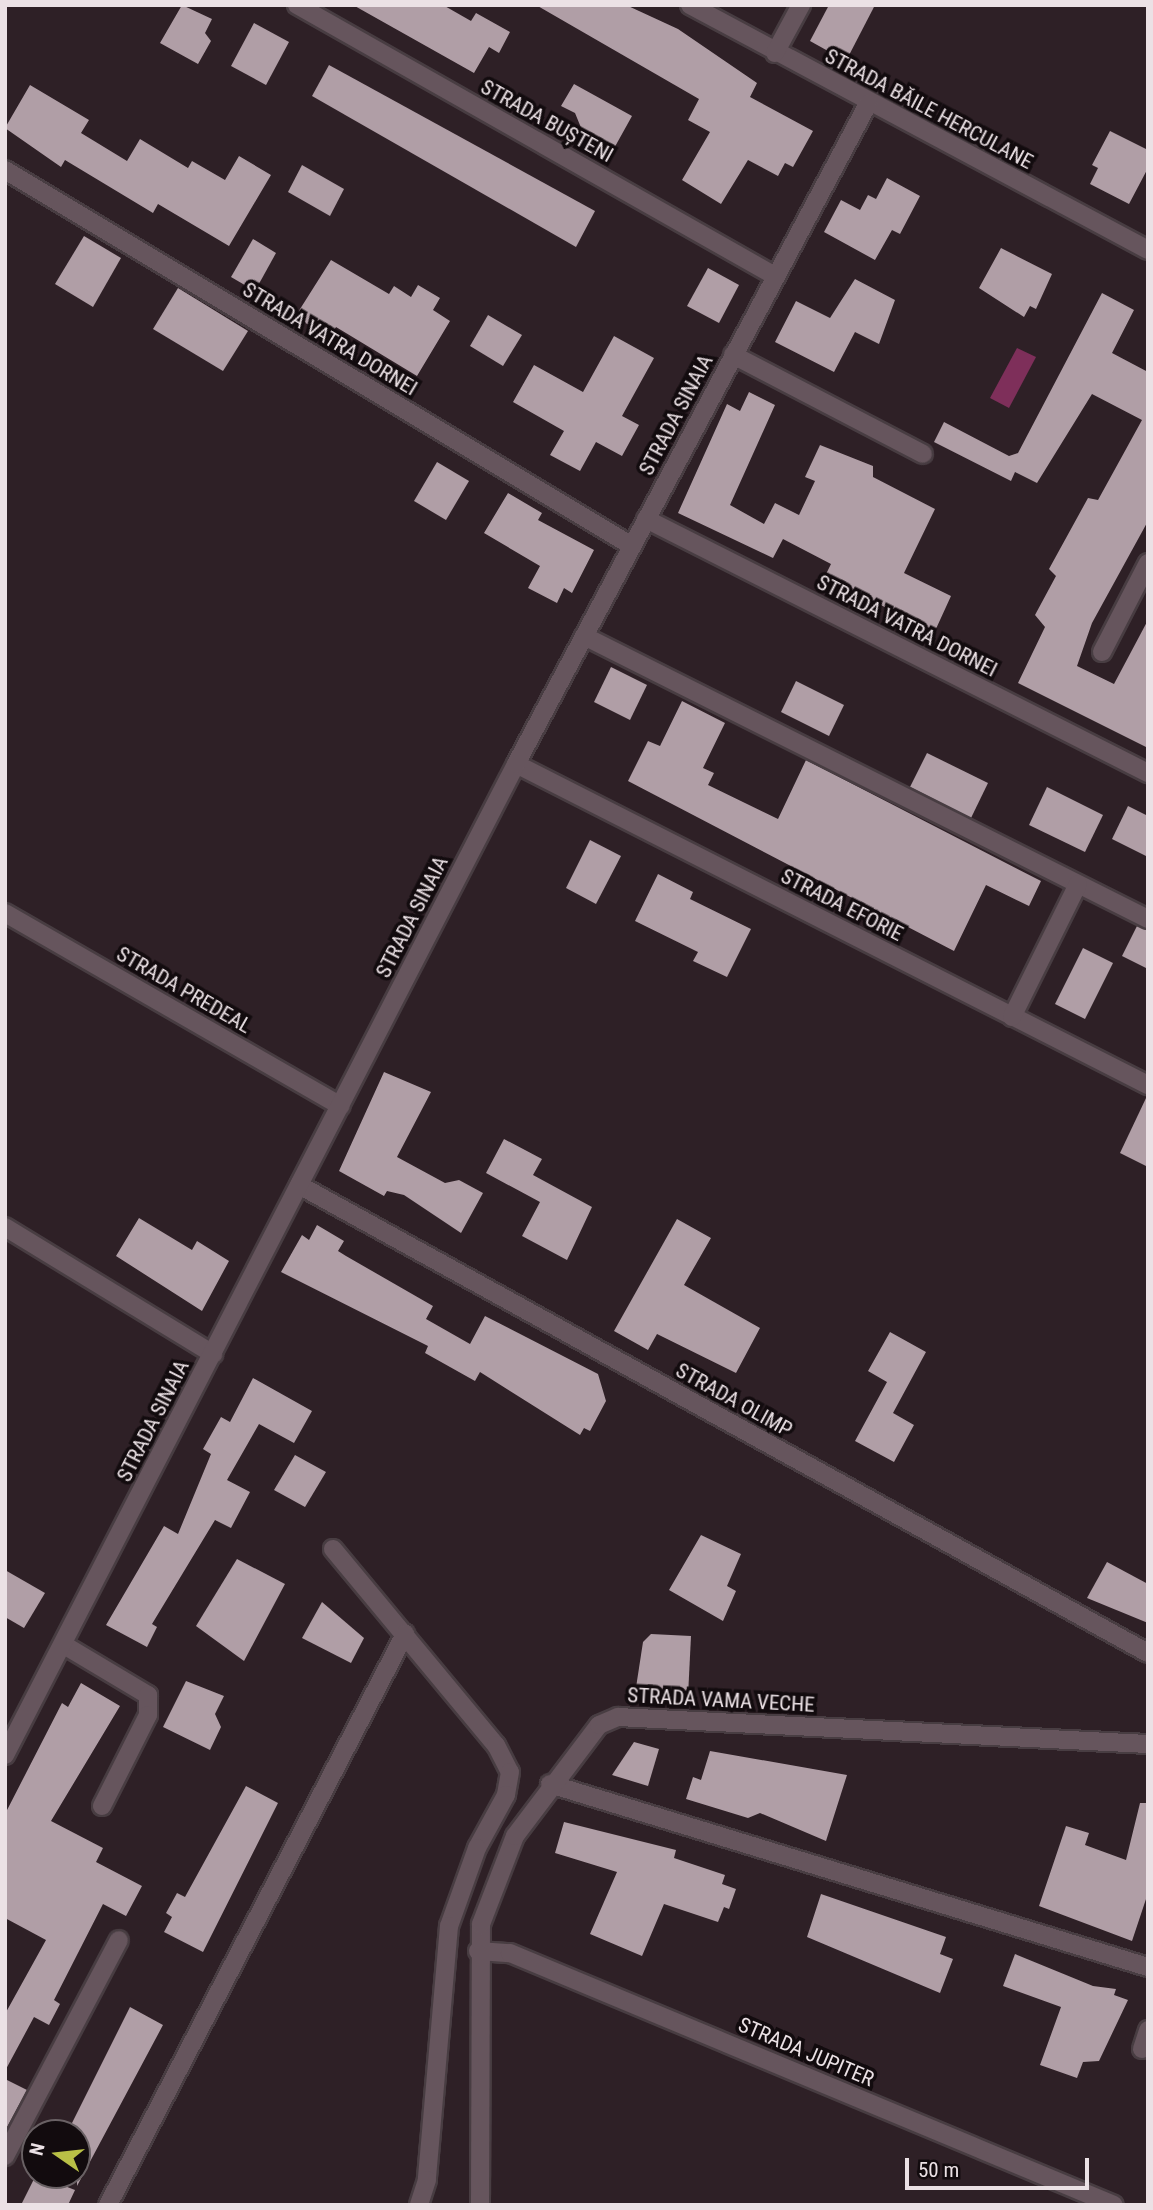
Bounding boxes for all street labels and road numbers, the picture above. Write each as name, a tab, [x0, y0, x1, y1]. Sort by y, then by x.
street label: STRADA BĂILE HERCULANE	[821, 43, 1037, 175]
street label: STRADA BUȘTENI	[476, 74, 618, 168]
street label: STRADA VATRA DORNEI	[238, 277, 422, 401]
street label: STRADA SINAIA	[634, 350, 718, 480]
street label: STRADA VATRA DORNEI	[813, 570, 1001, 682]
street label: STRADA SINAIA	[371, 852, 453, 982]
street label: STRADA EFORIE	[777, 863, 907, 947]
street label: STRADA PREDEAL	[112, 941, 256, 1039]
street label: STRADA SINAIA	[112, 1356, 194, 1486]
street label: STRADA OLIMP	[671, 1358, 797, 1442]
street label: STRADA VAMA VECHE	[627, 1683, 815, 1717]
street label: STRADA JUPITER	[734, 2012, 878, 2092]

